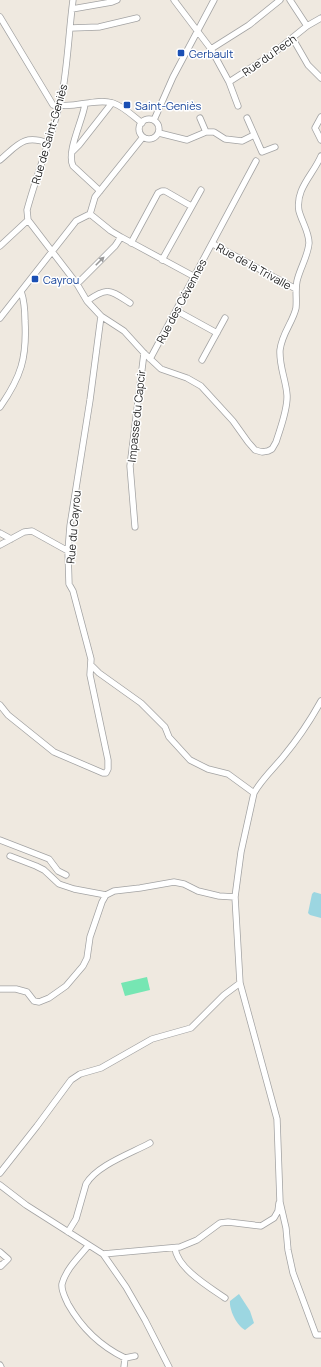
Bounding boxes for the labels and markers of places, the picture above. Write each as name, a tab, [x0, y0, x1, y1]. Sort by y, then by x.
place label: Gerbault	[189, 46, 233, 61]
marker: Gerbault	[176, 48, 186, 58]
place label: Saint-Geniès	[135, 98, 202, 113]
marker: Saint-Geniès	[122, 100, 132, 110]
place label: Cayrou	[43, 272, 79, 287]
marker: Cayrou	[30, 274, 40, 284]

